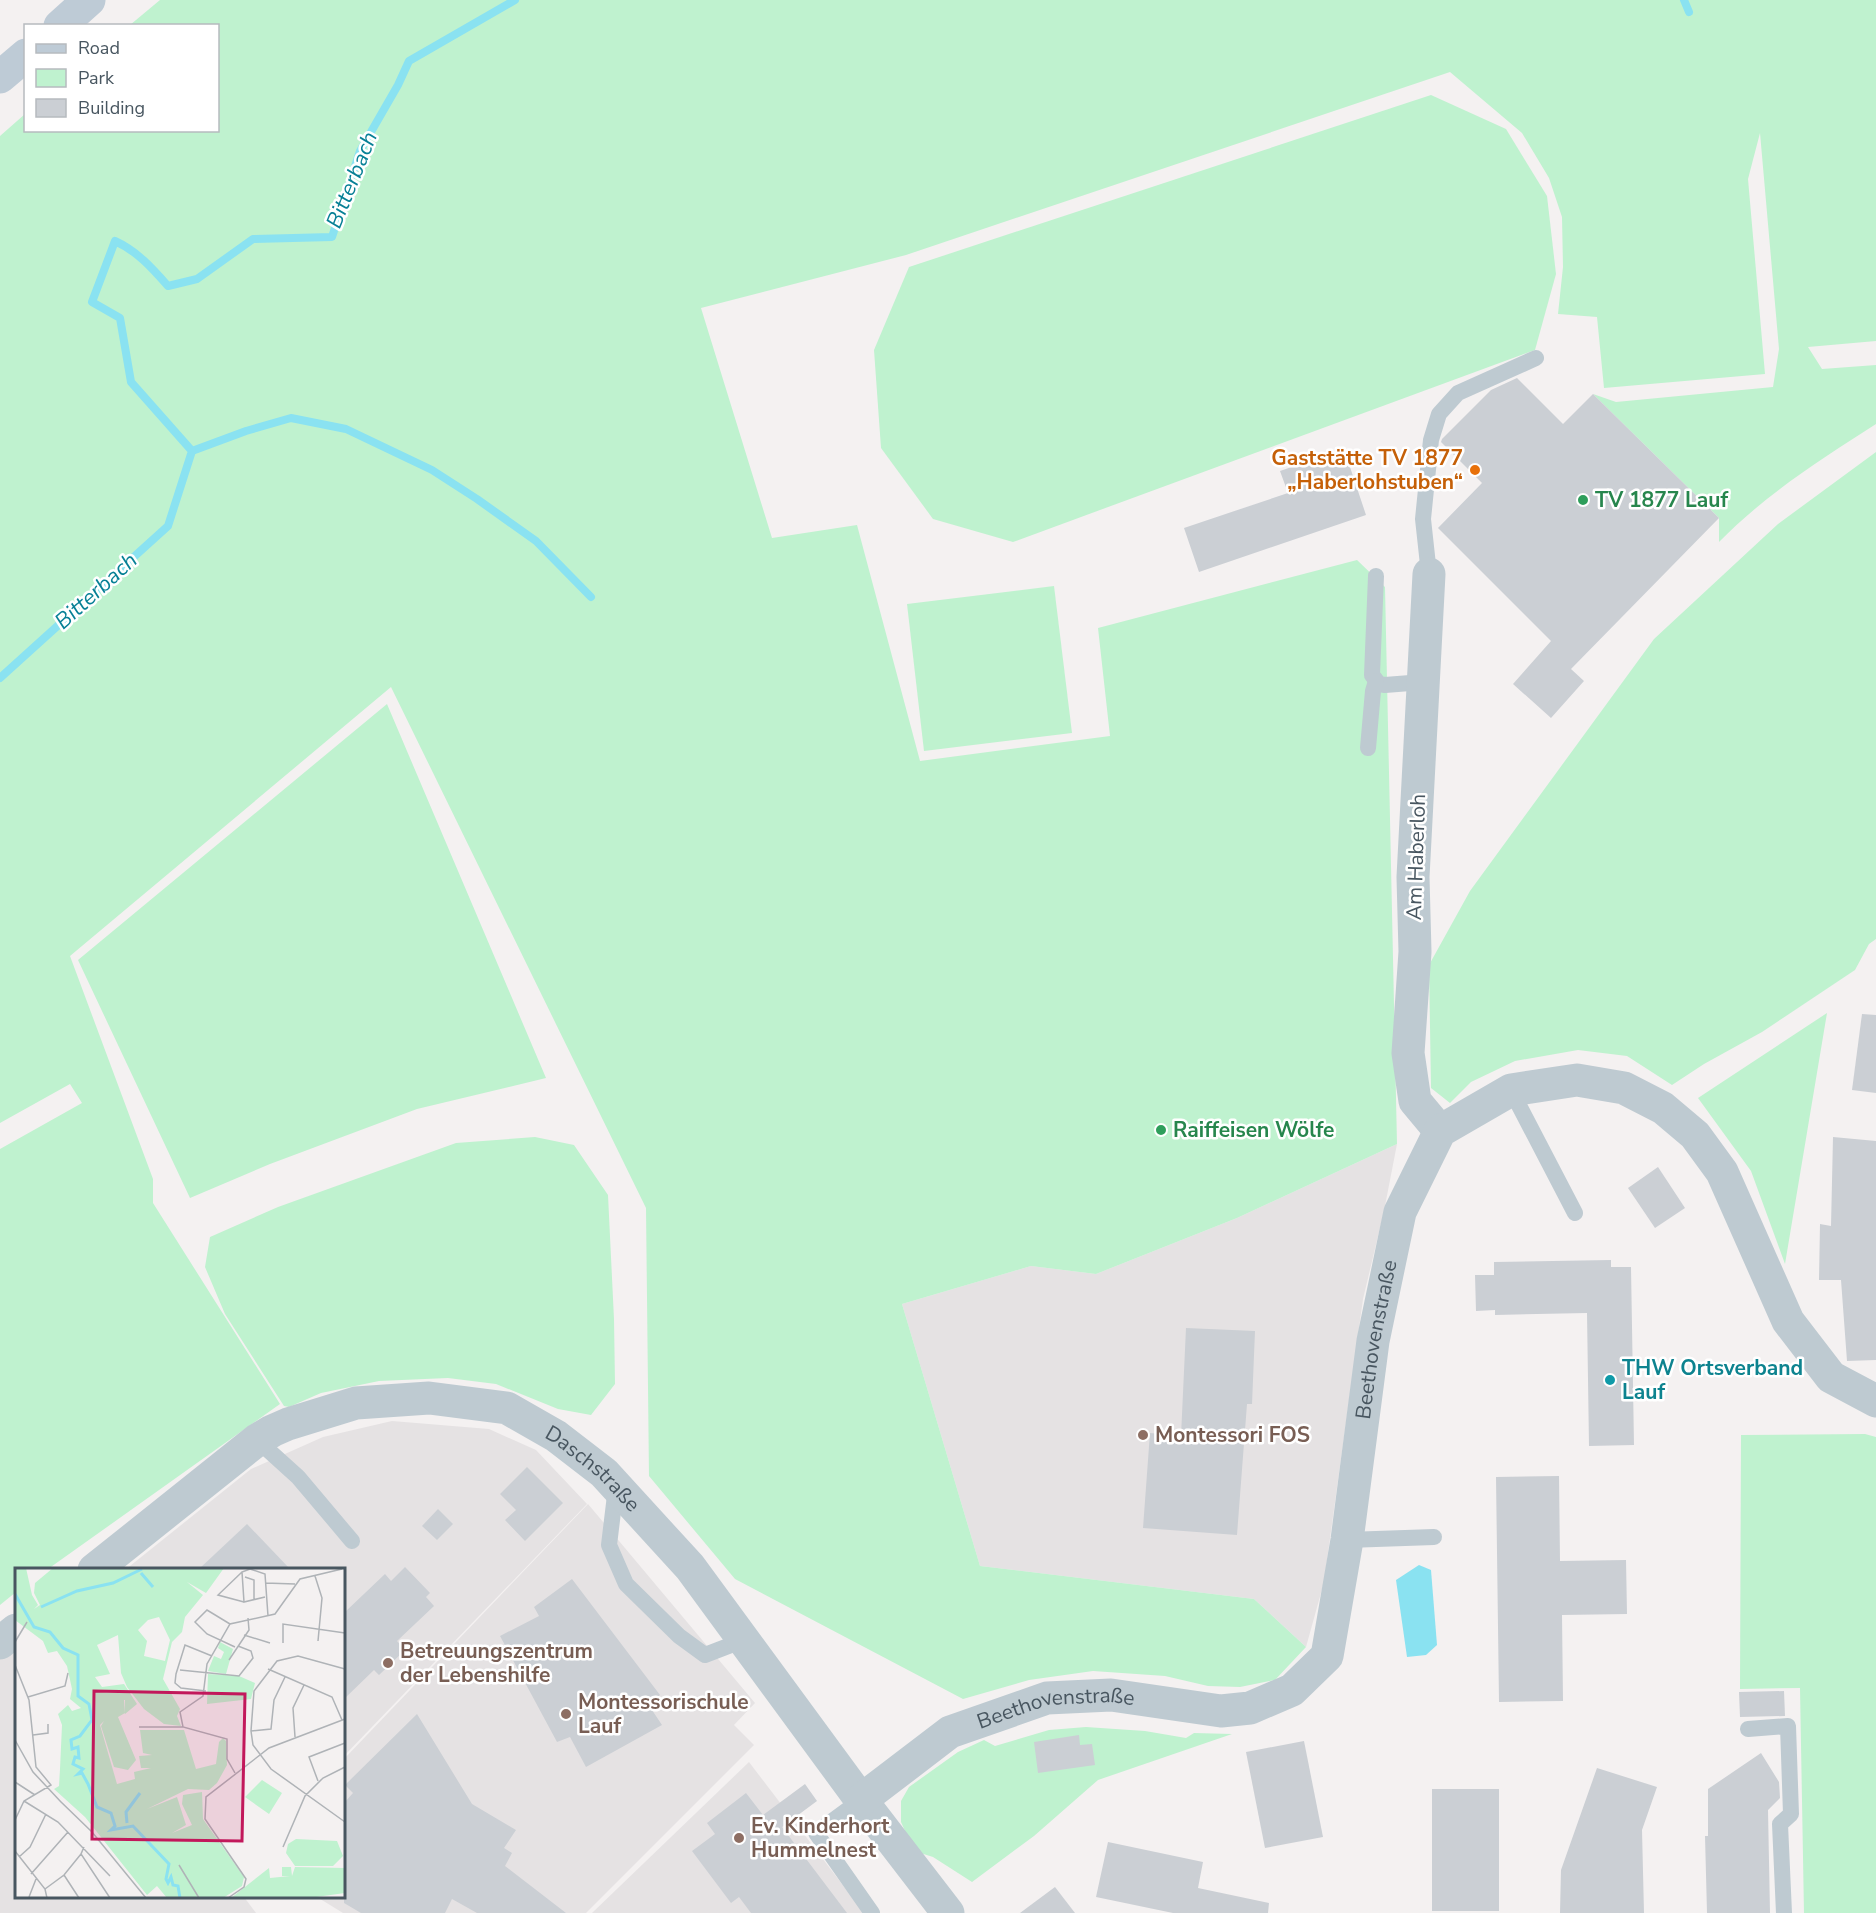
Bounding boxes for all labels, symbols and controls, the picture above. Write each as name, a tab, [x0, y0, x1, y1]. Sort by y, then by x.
legend	[24, 24, 219, 132]
text: Road	[78, 36, 120, 60]
text: Park	[78, 66, 115, 90]
text: Building	[78, 96, 145, 120]
water label: Bitterbach	[319, 127, 385, 233]
place label: Gaststätte TV 1877 „Haberlohstuben“	[1271, 444, 1463, 496]
marker: Gaststätte TV 1877 „Haberlohstuben“	[1468, 463, 1482, 477]
place label: TV 1877 Lauf	[1595, 486, 1729, 514]
marker: TV 1877 Lauf	[1576, 493, 1590, 507]
water label: Bitterbach	[48, 546, 144, 636]
street label: Am Haberloh	[1400, 793, 1432, 921]
place label: Raiffeisen Wölfe	[1173, 1116, 1334, 1144]
marker: Raiffeisen Wölfe	[1154, 1123, 1168, 1137]
street label: Beethovenstraße	[1349, 1257, 1404, 1421]
place label: THW Ortsverband Lauf	[1622, 1354, 1803, 1406]
marker: THW Ortsverband Lauf	[1603, 1373, 1617, 1387]
street label: Daschstraße	[540, 1419, 647, 1518]
place label: Montessori FOS	[1155, 1421, 1310, 1449]
marker: Montessori FOS	[1136, 1428, 1150, 1442]
inset map	[15, 1568, 345, 1898]
place label: Betreuungszentrum der Lebenshilfe	[400, 1637, 593, 1689]
marker: Betreuungszentrum der Lebenshilfe	[381, 1656, 395, 1670]
street label: Beethovenstraße	[973, 1681, 1137, 1735]
place label: Montessorischule Lauf	[578, 1688, 749, 1740]
marker: Montessorischule Lauf	[559, 1707, 573, 1721]
place label: Ev. Kinderhort Hummelnest	[751, 1812, 890, 1864]
marker: Ev. Kinderhort Hummelnest	[732, 1831, 746, 1845]

